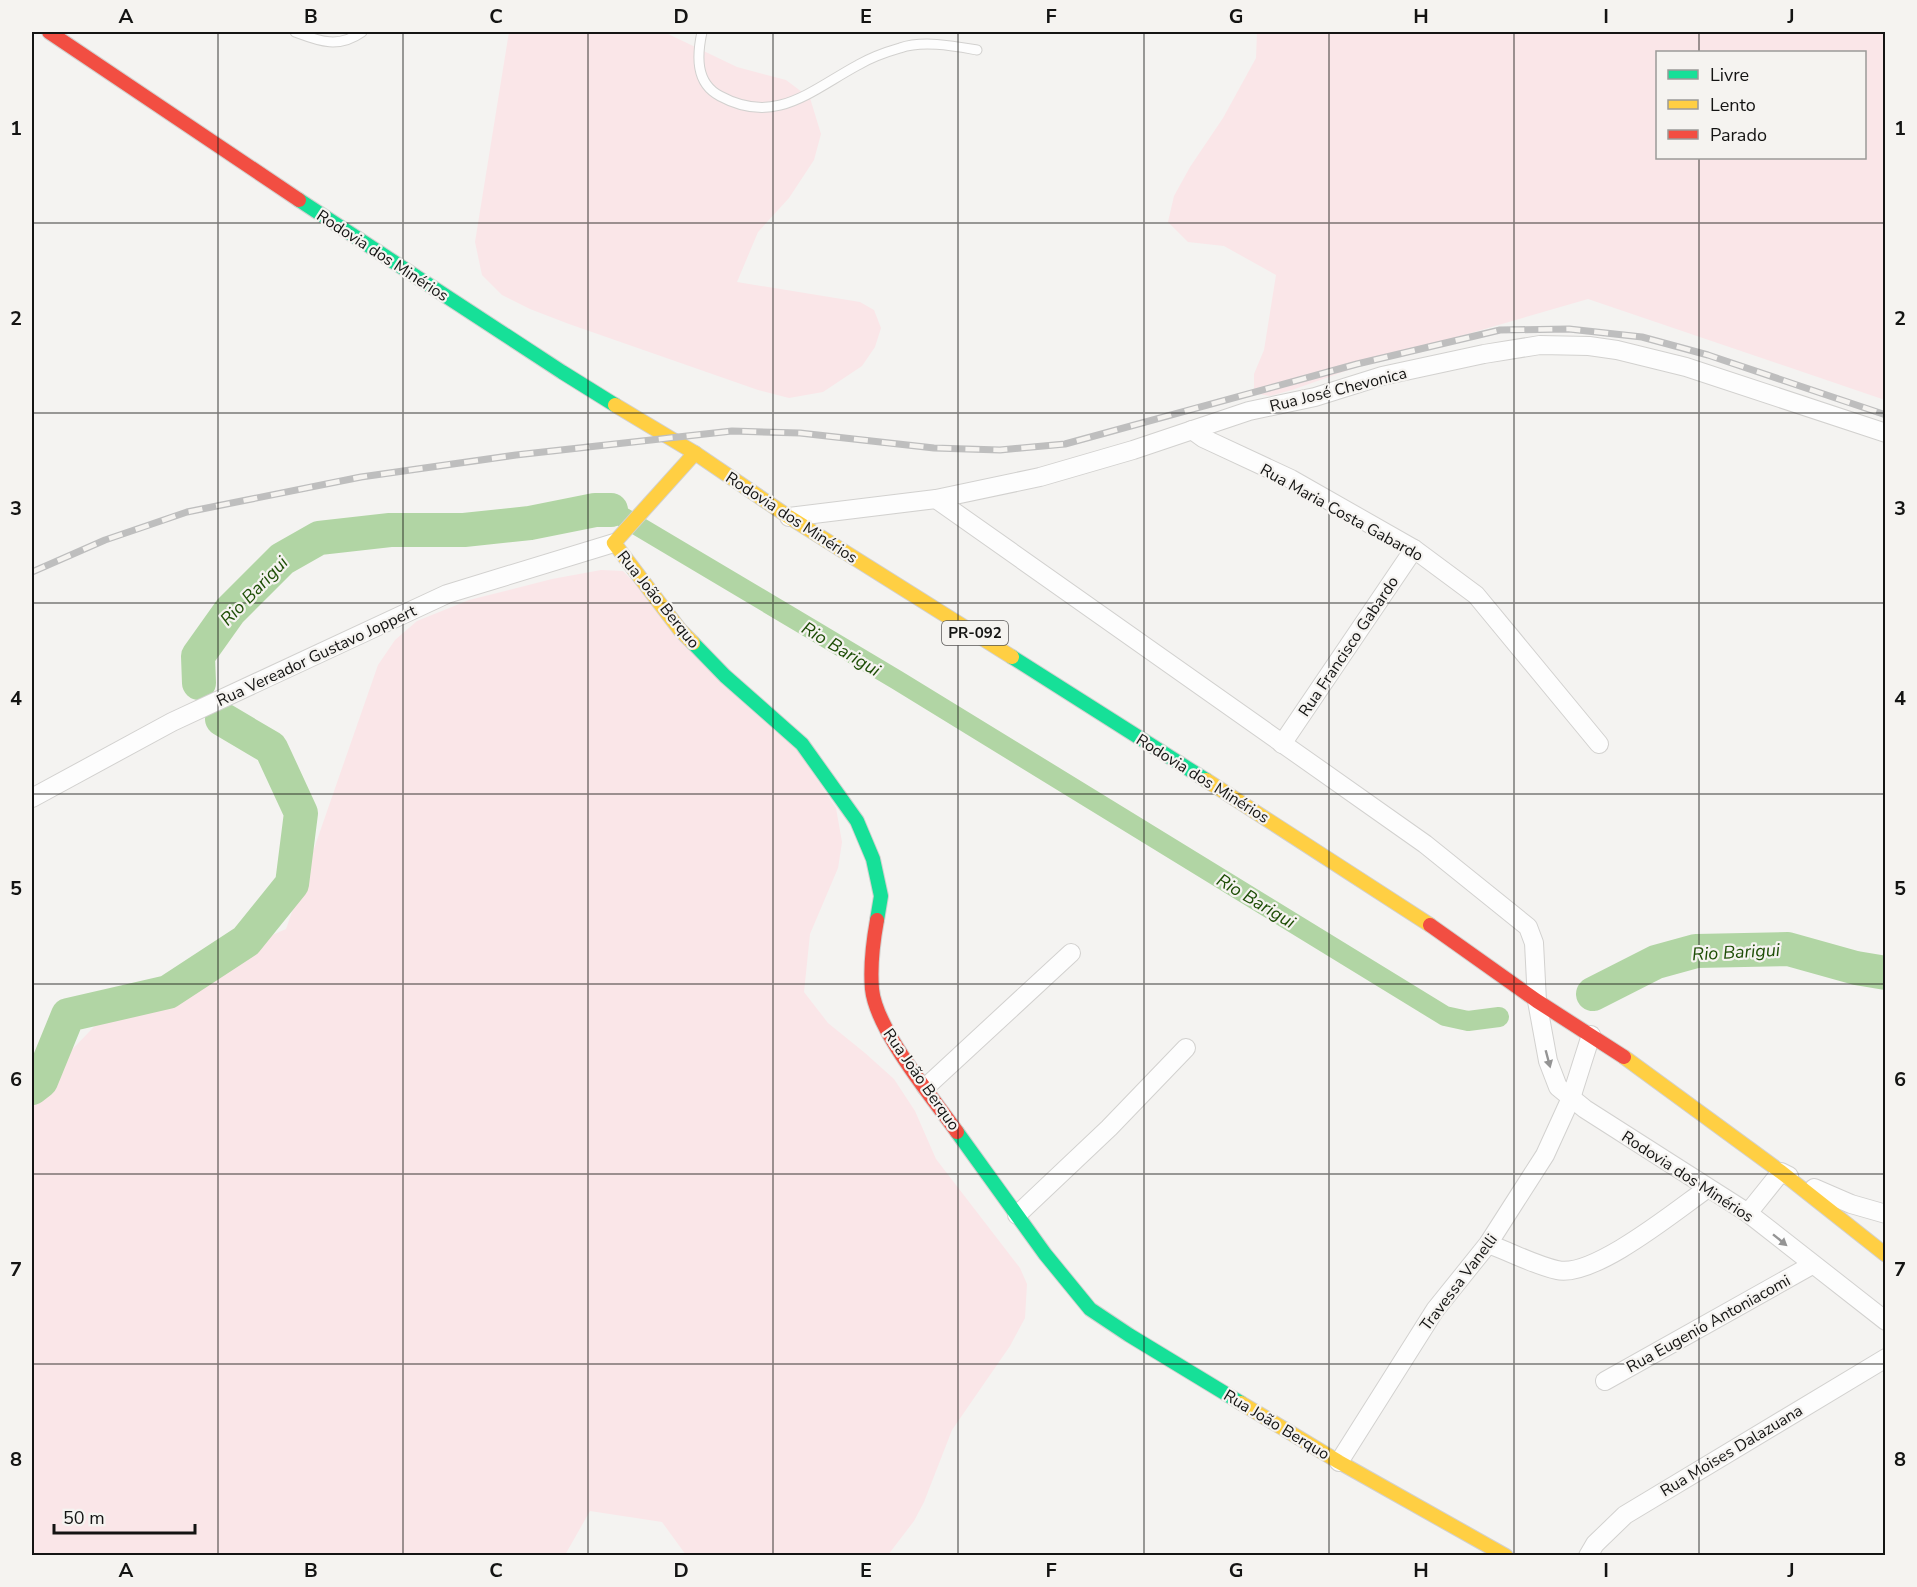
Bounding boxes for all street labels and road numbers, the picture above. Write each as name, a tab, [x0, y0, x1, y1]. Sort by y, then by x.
street label: Rodovia dos Minérios	[312, 205, 453, 307]
street label: Rua José Chevonica	[1267, 362, 1409, 418]
street label: Rua Maria Costa Gabardo	[1256, 459, 1427, 567]
street label: Rodovia dos Minérios	[721, 467, 862, 569]
street label: Rua João Berquo	[612, 546, 705, 653]
street label: Rua Francisco Gabardo	[1294, 572, 1404, 721]
street label: Rua Vereador Gustavo Joppert	[213, 600, 420, 712]
road number: PR-092	[942, 621, 1008, 645]
street label: Rodovia dos Minérios	[1132, 729, 1273, 829]
street label: Rua João Berquo	[878, 1024, 965, 1135]
street label: Rodovia dos Minérios	[1617, 1126, 1758, 1228]
street label: Travessa Vanelli	[1415, 1229, 1503, 1336]
street label: Rua Eugenio Antoniacomi	[1623, 1270, 1794, 1378]
street label: Rua João Berquo	[1219, 1385, 1334, 1465]
street label: Rua Moises Dalazuana	[1656, 1400, 1807, 1502]

